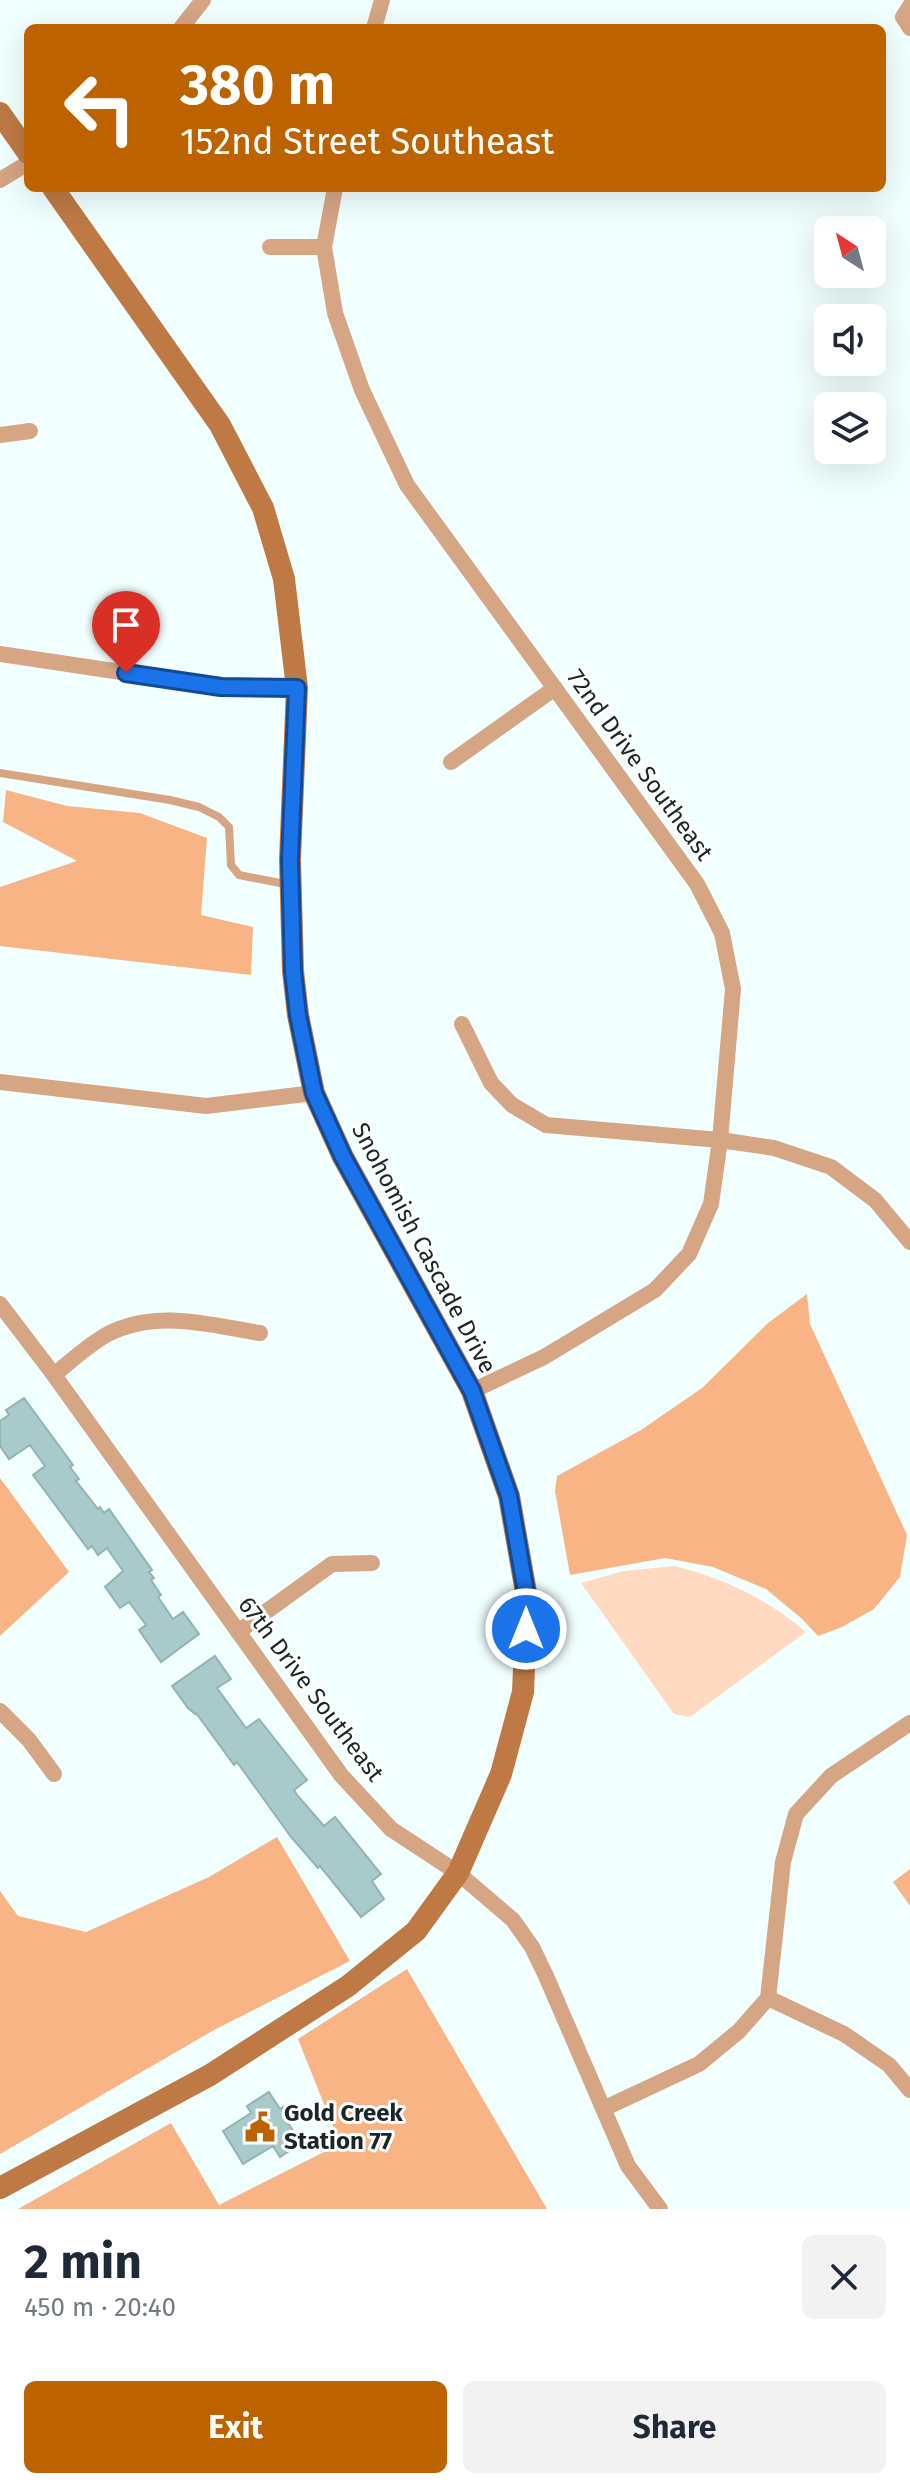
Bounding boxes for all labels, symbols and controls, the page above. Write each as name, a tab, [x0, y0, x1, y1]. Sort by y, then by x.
text: 380 m	[180, 52, 335, 119]
icon: left	[48, 56, 152, 160]
text: 152nd Street Southeast	[180, 120, 554, 164]
north arrow	[814, 216, 886, 288]
map controls	[814, 216, 886, 464]
button: sound	[814, 304, 886, 376]
button: layers	[814, 392, 886, 464]
pin	[92, 591, 160, 673]
icon: arrive	[104, 603, 148, 647]
street label: 72nd Drive Southeast	[561, 664, 719, 866]
street label: Snohomish Cascade Drive	[346, 1118, 502, 1378]
position arrow	[484, 1587, 568, 1671]
street label: 67th Drive Southeast	[232, 1591, 390, 1787]
place label: Gold Creek Station 77	[284, 2099, 404, 2155]
public building icon: Gold Creek Station 77	[243, 2110, 277, 2144]
text: 2 min	[24, 2233, 142, 2291]
button: close	[802, 2235, 886, 2319]
text: 450 m · 20:40	[24, 2292, 176, 2323]
button: Exit	[24, 2381, 447, 2473]
button: Share	[463, 2381, 886, 2473]

